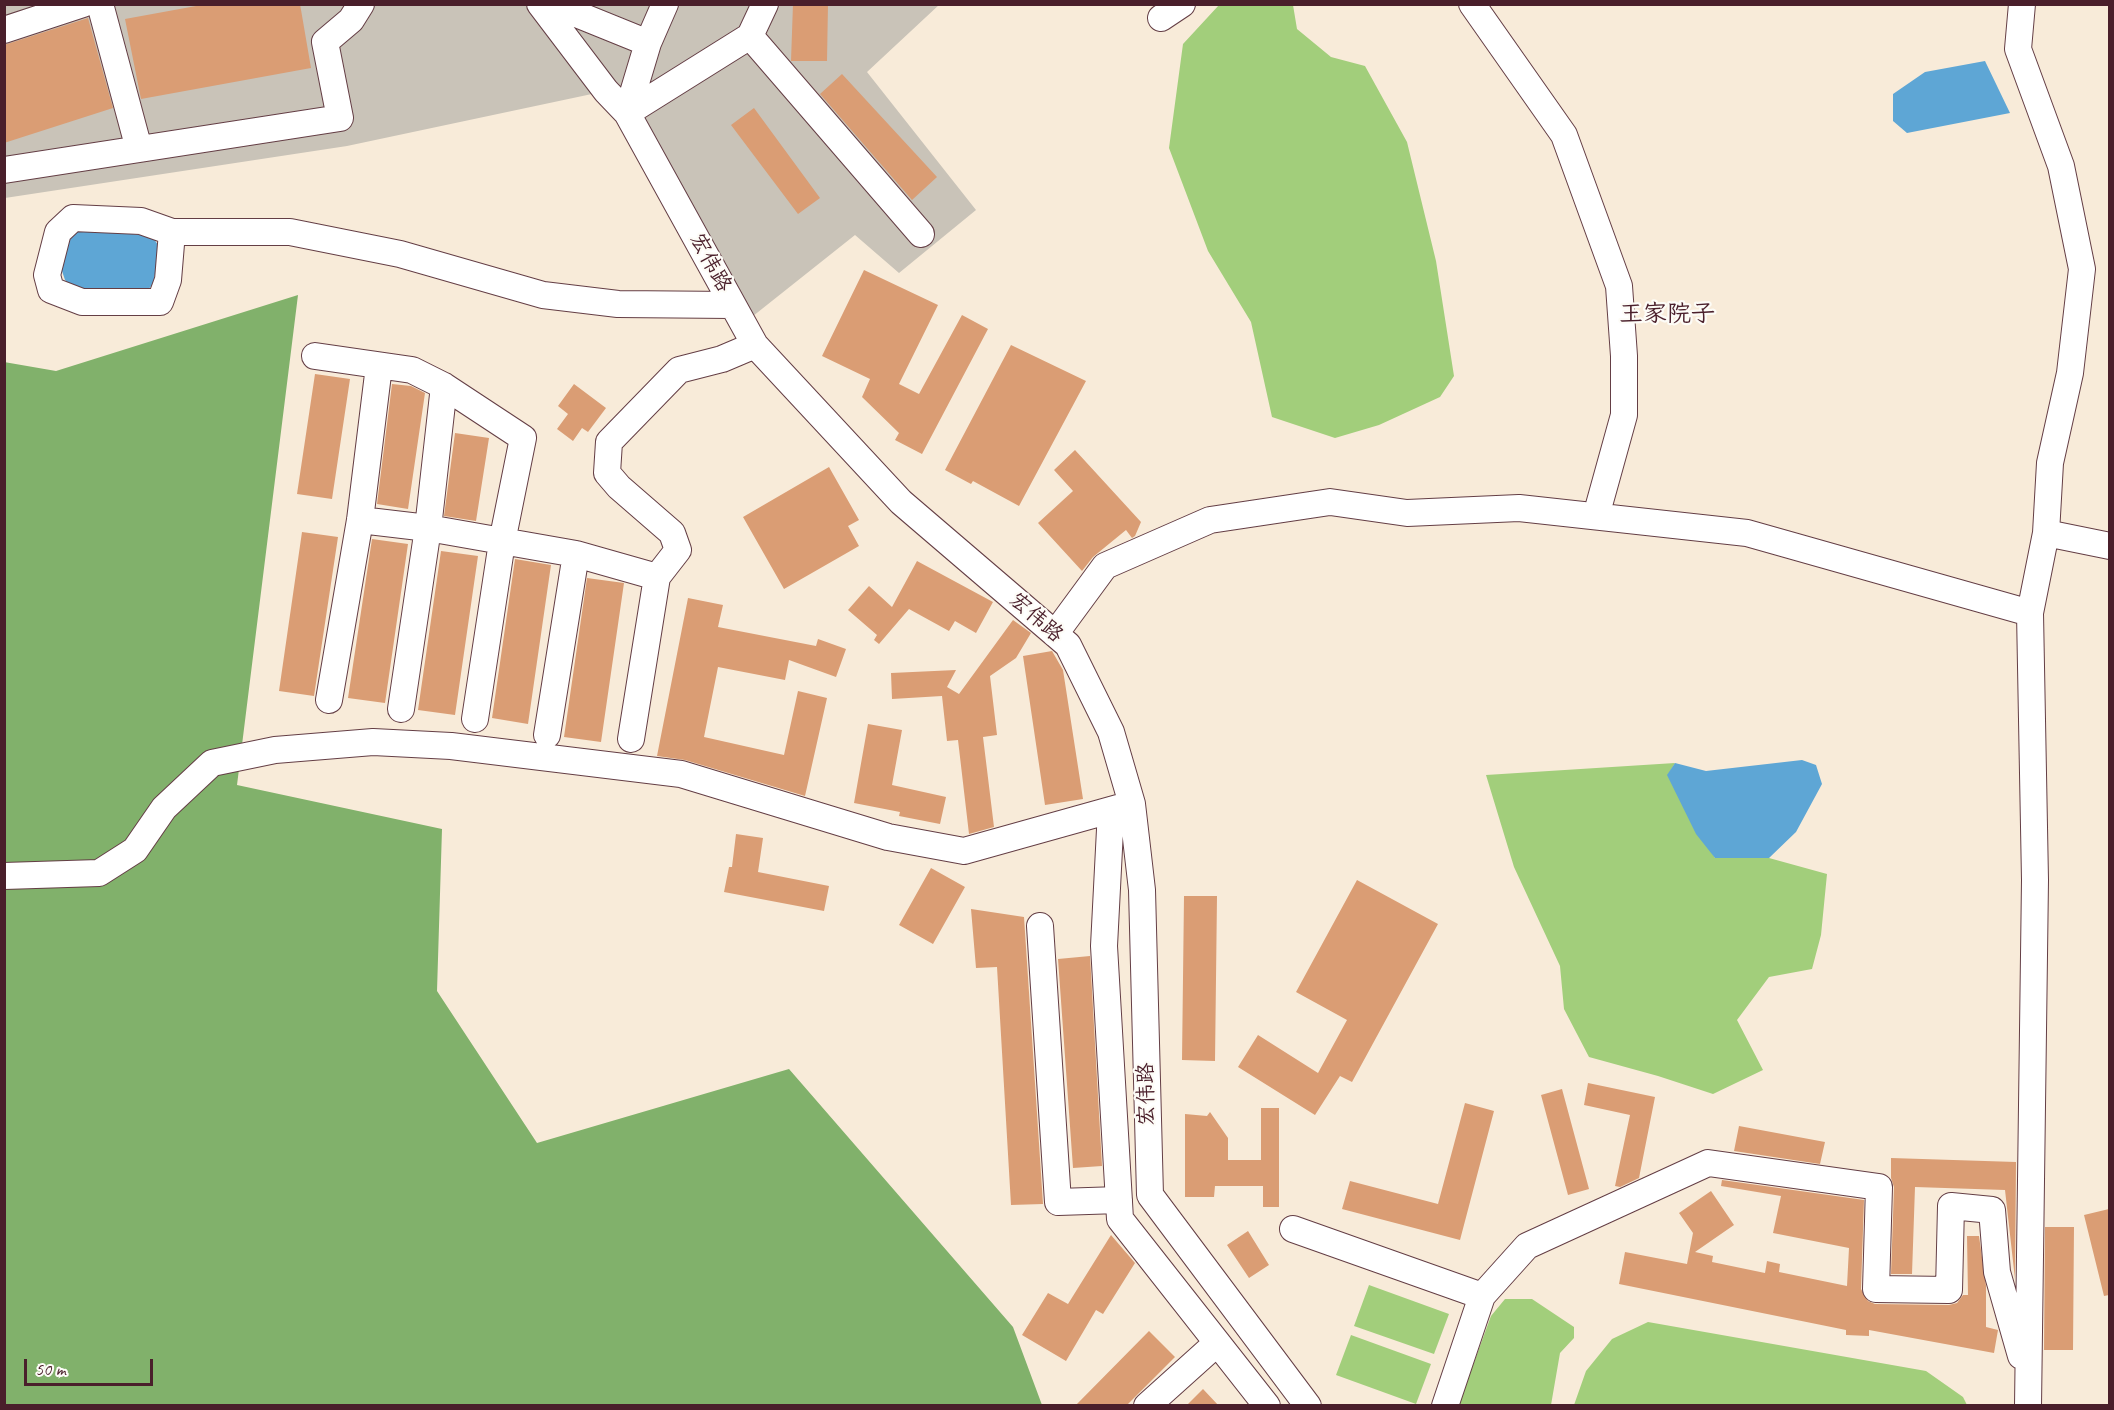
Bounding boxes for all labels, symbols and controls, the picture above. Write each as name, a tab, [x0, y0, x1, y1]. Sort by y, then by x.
street label: 宏伟路	[684, 229, 736, 297]
district label: 王家院子	[1619, 301, 1715, 329]
street label: 宏伟路	[1004, 588, 1068, 648]
street label: 宏伟路	[1134, 1062, 1160, 1126]
scale bar	[27, 1347, 156, 1385]
text: 50 m	[35, 1358, 66, 1380]

